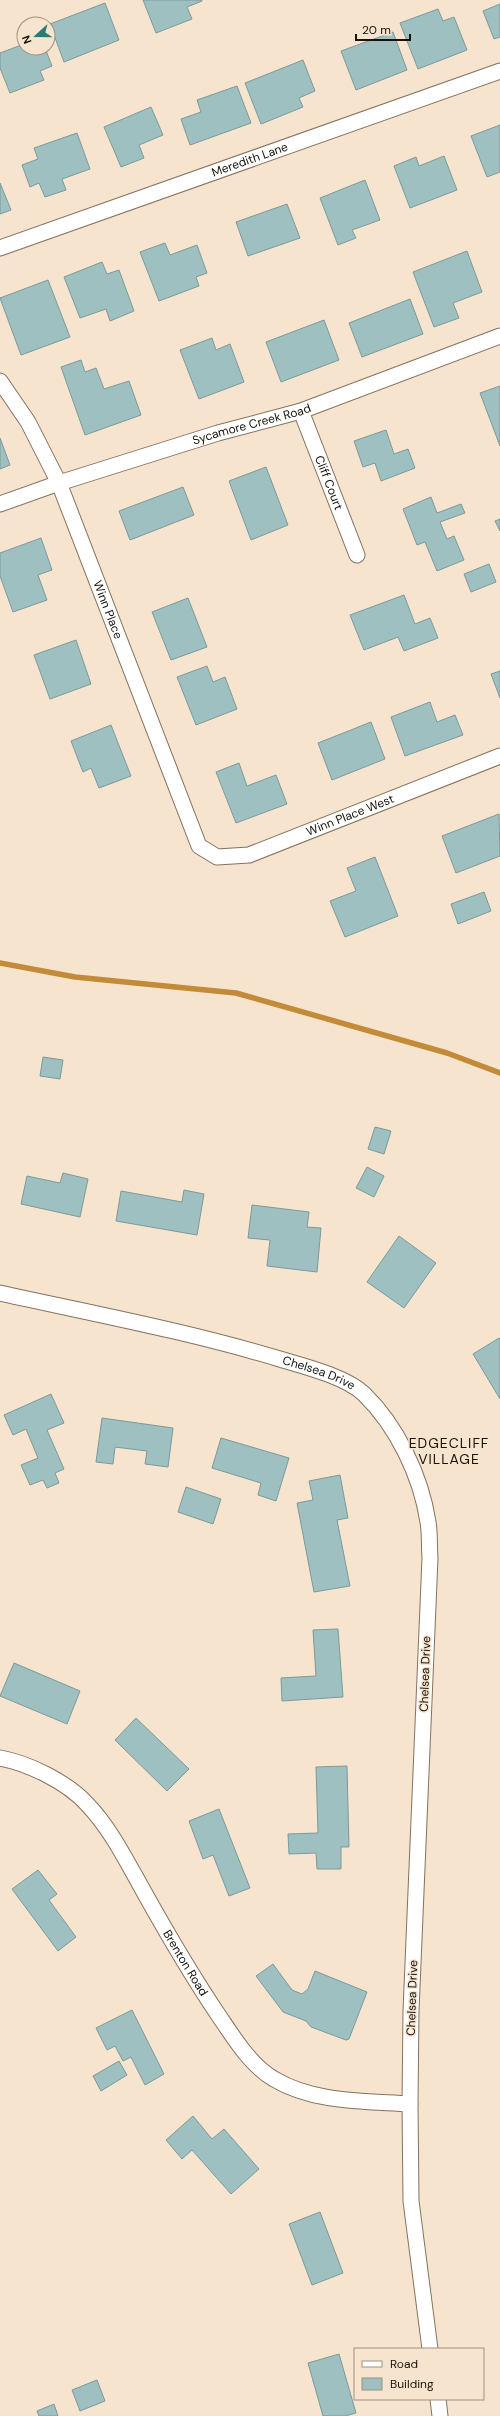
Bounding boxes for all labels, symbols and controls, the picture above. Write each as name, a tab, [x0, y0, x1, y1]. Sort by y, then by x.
north arrow	[16, 16, 56, 56]
scale bar	[356, 16, 410, 42]
text: 20 m	[362, 22, 391, 38]
text: N	[19, 33, 35, 46]
street label: Meredith Lane	[210, 139, 290, 180]
street label: Sycamore Creek Road	[190, 400, 313, 449]
street label: Cliff Court	[311, 453, 347, 513]
street label: Winn Place	[89, 578, 126, 641]
street label: Winn Place West	[304, 791, 397, 840]
street label: Chelsea Drive	[281, 1352, 358, 1394]
district label: EDGECLIFF VILLAGE	[409, 1434, 489, 1468]
street label: Chelsea Drive	[416, 1636, 434, 1712]
street label: Brenton Road	[159, 1927, 212, 1999]
street label: Chelsea Drive	[403, 1960, 421, 2036]
legend	[354, 2348, 484, 2400]
text: Road	[390, 2356, 418, 2372]
text: Building	[390, 2376, 434, 2392]

